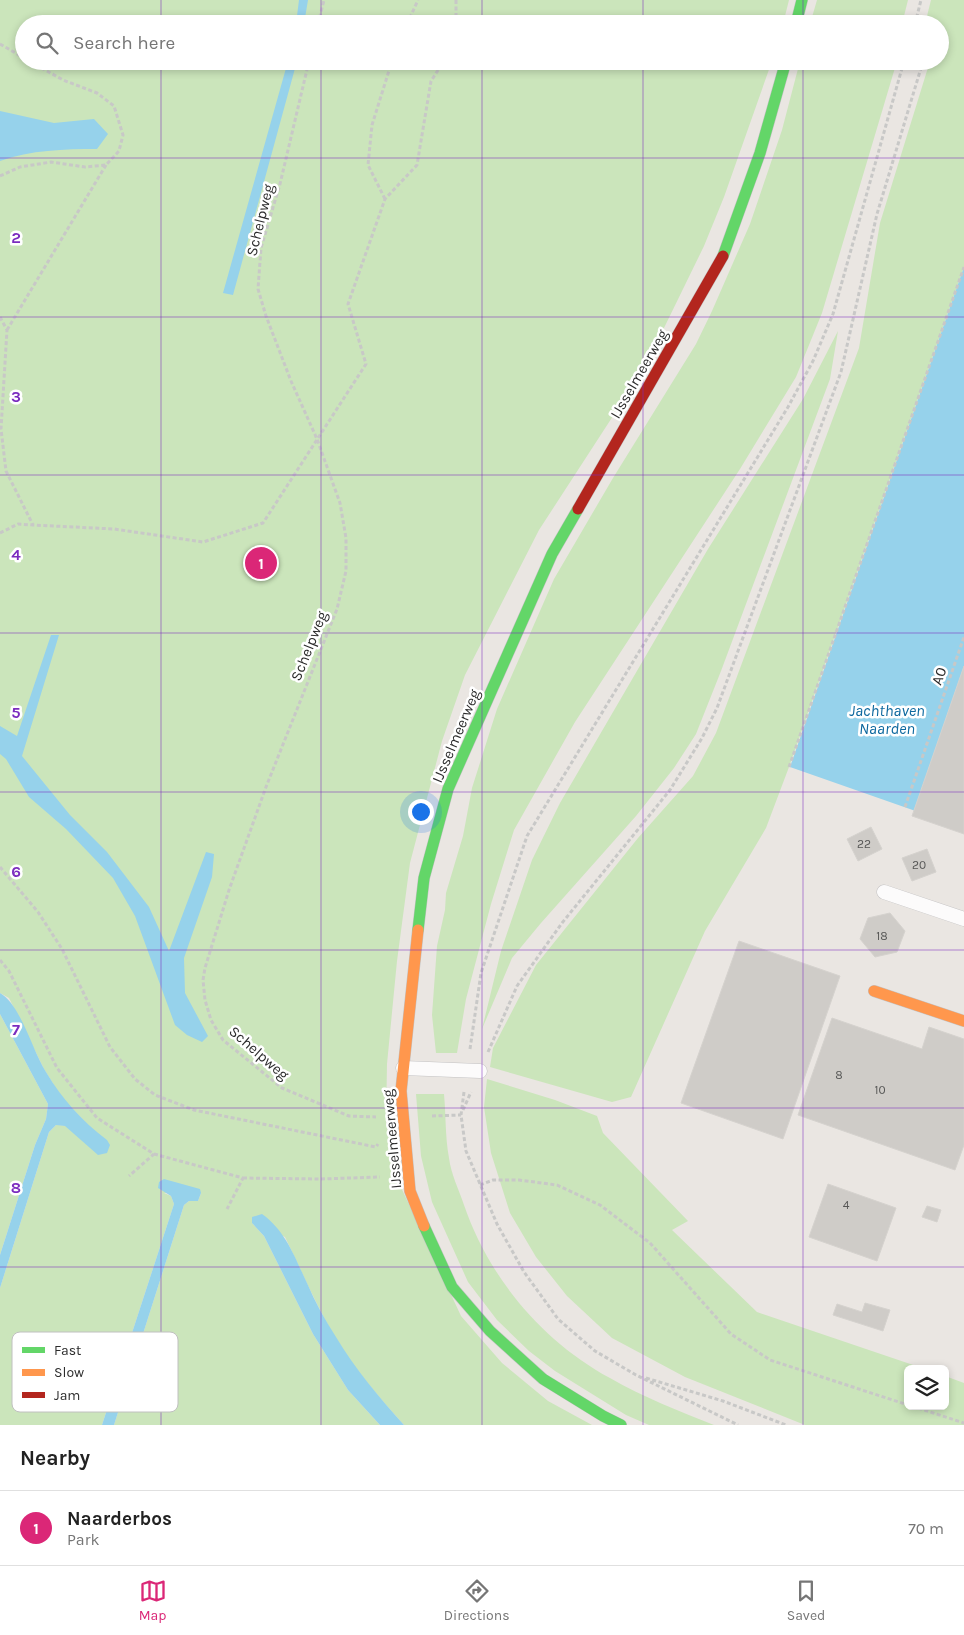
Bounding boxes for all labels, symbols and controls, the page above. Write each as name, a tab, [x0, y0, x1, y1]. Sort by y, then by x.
search box	[15, 15, 949, 70]
icon: search	[33, 29, 61, 57]
text: Search here	[73, 32, 175, 54]
street label: Schelpweg	[242, 182, 278, 258]
text: 2	[11, 228, 21, 247]
street label: IJsselmeerweg	[606, 326, 672, 422]
text: 3	[11, 387, 21, 406]
pin: 1	[245, 544, 277, 582]
text: 4	[11, 545, 21, 564]
street label: Schelpweg	[287, 608, 331, 683]
street label: A0	[928, 665, 950, 687]
street label: IJsselmeerweg	[428, 686, 484, 785]
water label: Jachthaven Naarden	[849, 701, 925, 738]
text: 5	[11, 703, 21, 722]
your location	[408, 799, 434, 825]
house number: 22	[857, 837, 871, 851]
house number: 20	[912, 858, 926, 872]
text: 6	[11, 862, 21, 881]
house number: 18	[876, 929, 888, 943]
text: 7	[12, 1020, 20, 1039]
street label: Schelpweg	[225, 1022, 293, 1084]
house number: 8	[835, 1068, 843, 1082]
house number: 10	[874, 1083, 886, 1097]
street label: IJsselmeerweg	[379, 1088, 405, 1190]
text: 8	[11, 1178, 21, 1197]
house number: 4	[843, 1198, 850, 1212]
legend	[12, 1332, 178, 1412]
text: Fast	[54, 1342, 81, 1359]
text: Slow	[54, 1364, 84, 1381]
map controls	[904, 1365, 949, 1410]
button: layers	[904, 1365, 949, 1410]
text: Jam	[54, 1387, 80, 1404]
text: Nearby	[20, 1446, 90, 1470]
text: Naarderbos	[67, 1508, 172, 1530]
text: 1	[33, 1519, 39, 1538]
text: 70 m	[908, 1519, 944, 1538]
text: Park	[67, 1530, 99, 1549]
tab: Map	[139, 1577, 167, 1624]
tab: Directions	[444, 1577, 510, 1624]
tab: Saved	[787, 1577, 825, 1624]

